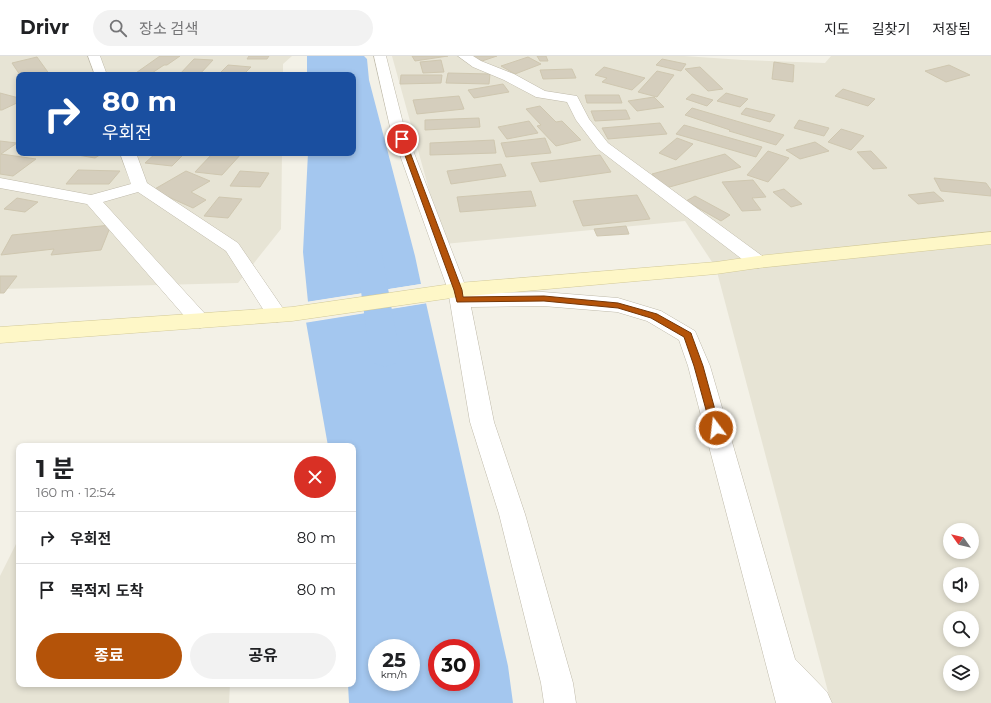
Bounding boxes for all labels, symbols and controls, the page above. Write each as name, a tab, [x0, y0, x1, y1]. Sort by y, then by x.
search box	[93, 10, 373, 46]
text: Drivr	[20, 16, 69, 39]
icon: search	[107, 17, 129, 39]
text: 장소 검색	[139, 19, 198, 38]
text: 지도	[824, 20, 850, 38]
text: 길찾기	[872, 20, 910, 38]
text: 저장됨	[932, 20, 971, 38]
text: 80 m	[102, 84, 177, 118]
icon: right	[36, 88, 88, 140]
text: 우회전	[102, 122, 152, 144]
pin	[385, 122, 419, 156]
icon: arrive	[391, 128, 413, 150]
position arrow	[695, 407, 737, 449]
text: 1 분	[36, 454, 74, 483]
button: close	[294, 456, 336, 498]
text: 160 m · 12:54	[36, 484, 115, 500]
north arrow	[943, 523, 979, 559]
map controls	[943, 523, 979, 691]
icon: right	[36, 527, 58, 549]
text: 80 m	[297, 528, 336, 547]
text: 우회전	[70, 529, 111, 548]
button: sound	[943, 567, 979, 603]
icon: arrive	[36, 579, 58, 601]
text: 80 m	[297, 580, 336, 599]
text: 목적지 도착	[70, 581, 143, 600]
button: search	[943, 611, 979, 647]
button: 종료	[36, 633, 182, 679]
button: 공유	[190, 633, 336, 679]
speed limit sign: 30	[428, 639, 480, 691]
text: 25	[382, 648, 406, 672]
button: layers	[943, 655, 979, 691]
text: km/h	[381, 668, 407, 681]

